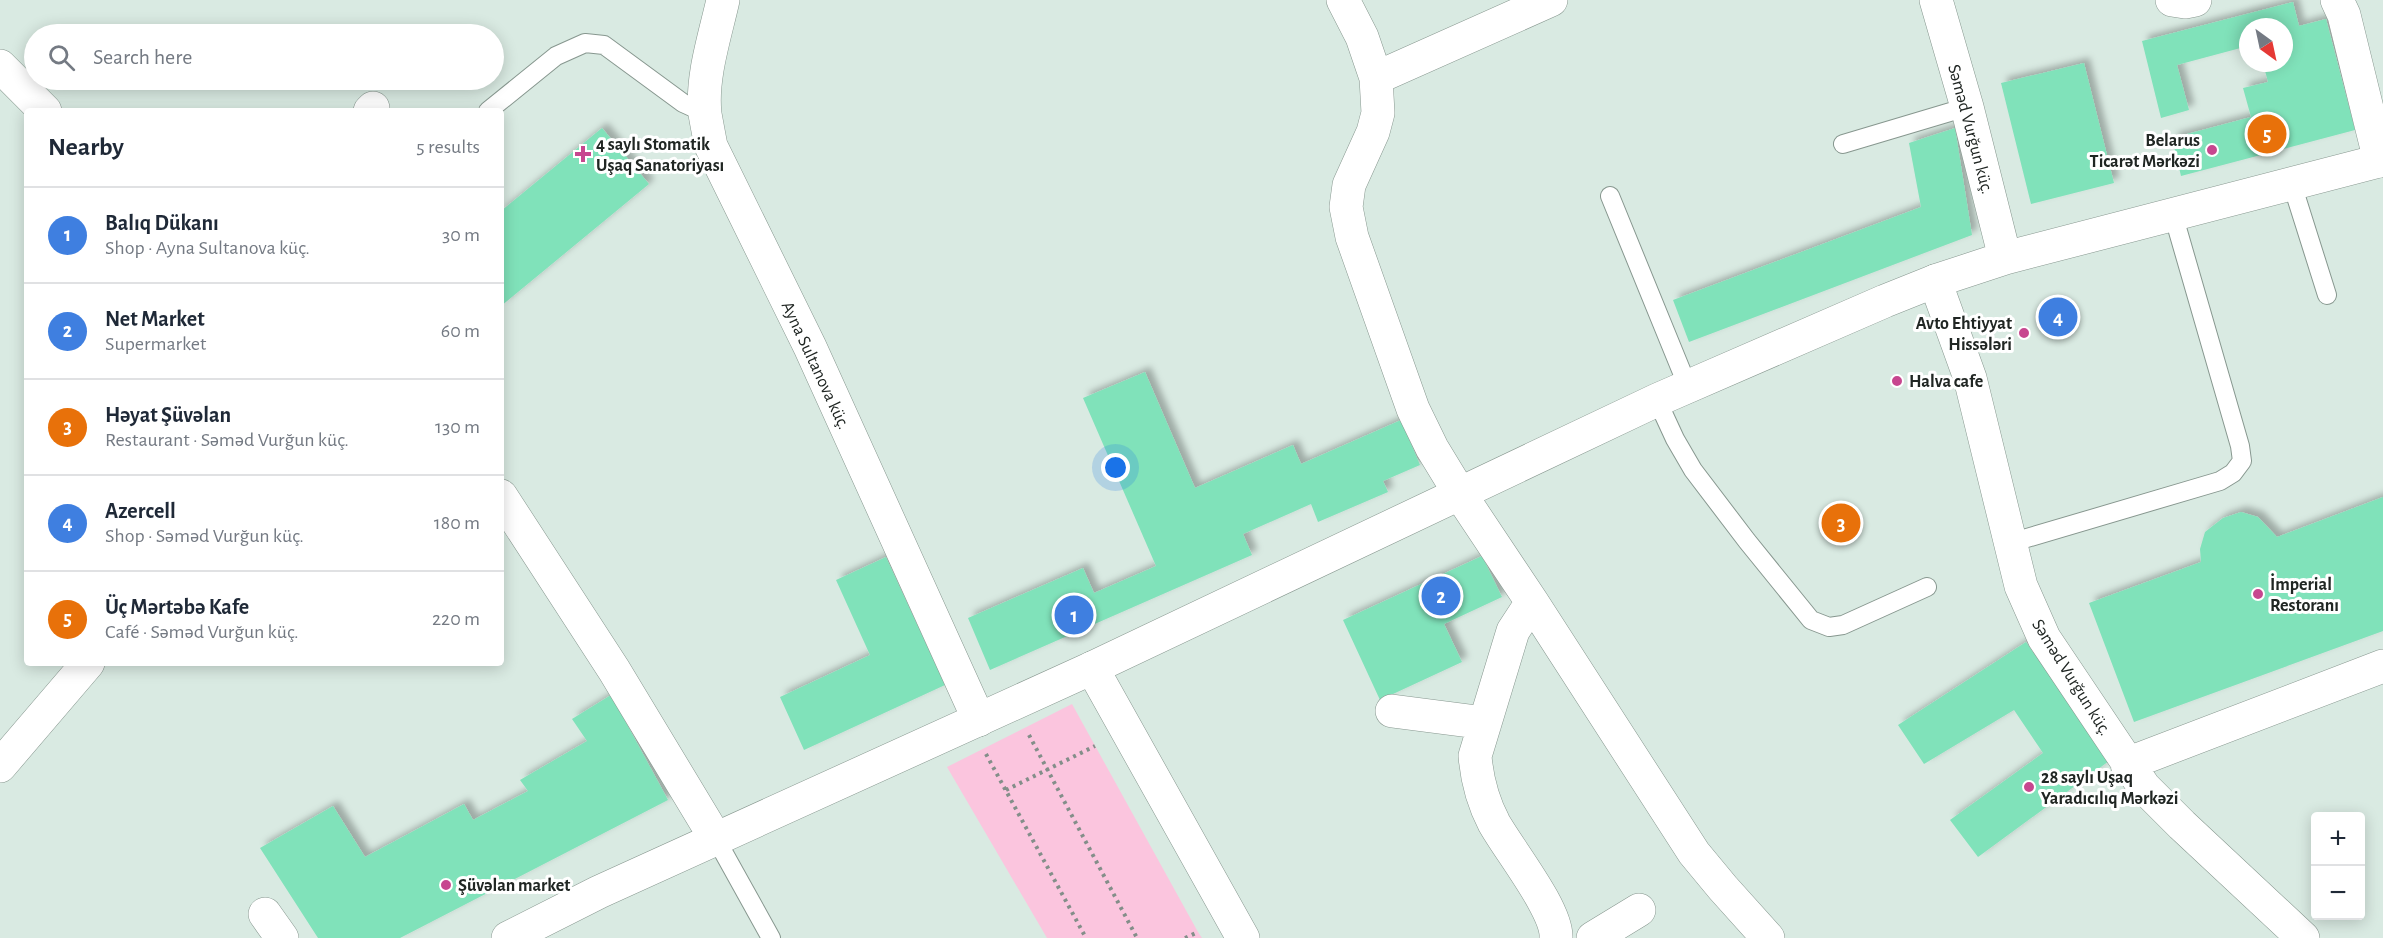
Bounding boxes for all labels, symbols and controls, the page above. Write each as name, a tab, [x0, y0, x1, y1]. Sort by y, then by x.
north arrow	[2239, 18, 2293, 72]
search box	[24, 24, 504, 90]
icon: search	[45, 41, 78, 74]
text: Search here	[93, 46, 192, 68]
street label: Səməd Vurğun küç.	[1944, 63, 1996, 196]
pin: 5	[2248, 112, 2286, 156]
place label: Belarus Ticarət Mərkəzi	[2090, 132, 2200, 171]
text: Nearby	[48, 134, 124, 160]
place label: 4 saylı Stomatik Uşaq Sanatoriyası	[596, 136, 724, 175]
text: 5 results	[416, 137, 480, 157]
marker: Belarus Ticarət Mərkəzi	[2205, 143, 2219, 157]
marker: 4 saylı Stomatik Uşaq Sanatoriyası	[574, 145, 592, 163]
text: Balıq Dükanı	[105, 212, 219, 234]
text: 1	[64, 225, 71, 245]
text: 30 m	[442, 225, 480, 245]
text: Shop · Ayna Sultanova küç.	[105, 238, 310, 258]
pin: 4	[2038, 294, 2078, 340]
street label: Ayna Sultanova küç.	[778, 299, 853, 432]
text: Net Market	[105, 308, 205, 330]
place label: Avto Ehtiyyat Hissələri	[1916, 315, 2012, 354]
text: 2	[63, 321, 72, 341]
text: 60 m	[441, 321, 480, 341]
marker: Avto Ehtiyyat Hissələri	[2017, 326, 2031, 340]
text: Supermarket	[105, 334, 206, 354]
place label: Halva cafe	[1909, 373, 1983, 391]
marker: Halva cafe	[1890, 374, 1904, 388]
text: Həyat Şüvəlan	[105, 404, 231, 426]
text: 3	[63, 417, 72, 437]
text: 130 m	[435, 417, 480, 437]
text: Restaurant · Səməd Vurğun küç.	[105, 430, 349, 450]
your location	[1101, 453, 1130, 482]
text: Azercell	[105, 500, 176, 522]
pin: 3	[1822, 500, 1860, 546]
text: 4	[62, 513, 73, 533]
text: 180 m	[434, 513, 480, 533]
text: Shop · Səməd Vurğun küç.	[105, 526, 304, 546]
place label: İmperial Restoranı	[2270, 573, 2339, 615]
pin: 2	[1422, 574, 1460, 618]
marker: İmperial Restoranı	[2251, 587, 2265, 601]
pin: 1	[1054, 592, 1094, 638]
text: Üç Mərtəbə Kafe	[105, 596, 249, 618]
text: 5	[63, 609, 72, 629]
text: 220 m	[432, 609, 480, 629]
street label: Səməd Vurğun küç.	[2028, 616, 2114, 739]
text: Café · Səməd Vurğun küç.	[105, 622, 299, 642]
place label: 28 saylı Uşaq Yaradıcılıq Mərkəzi	[2041, 769, 2178, 808]
marker: 28 saylı Uşaq Yaradıcılıq Mərkəzi	[2022, 780, 2036, 794]
map controls	[2311, 812, 2365, 920]
button: +	[2311, 812, 2365, 866]
button: −	[2311, 866, 2365, 920]
place label: Şüvəlan market	[458, 877, 570, 895]
marker: Şüvəlan market	[439, 878, 453, 892]

